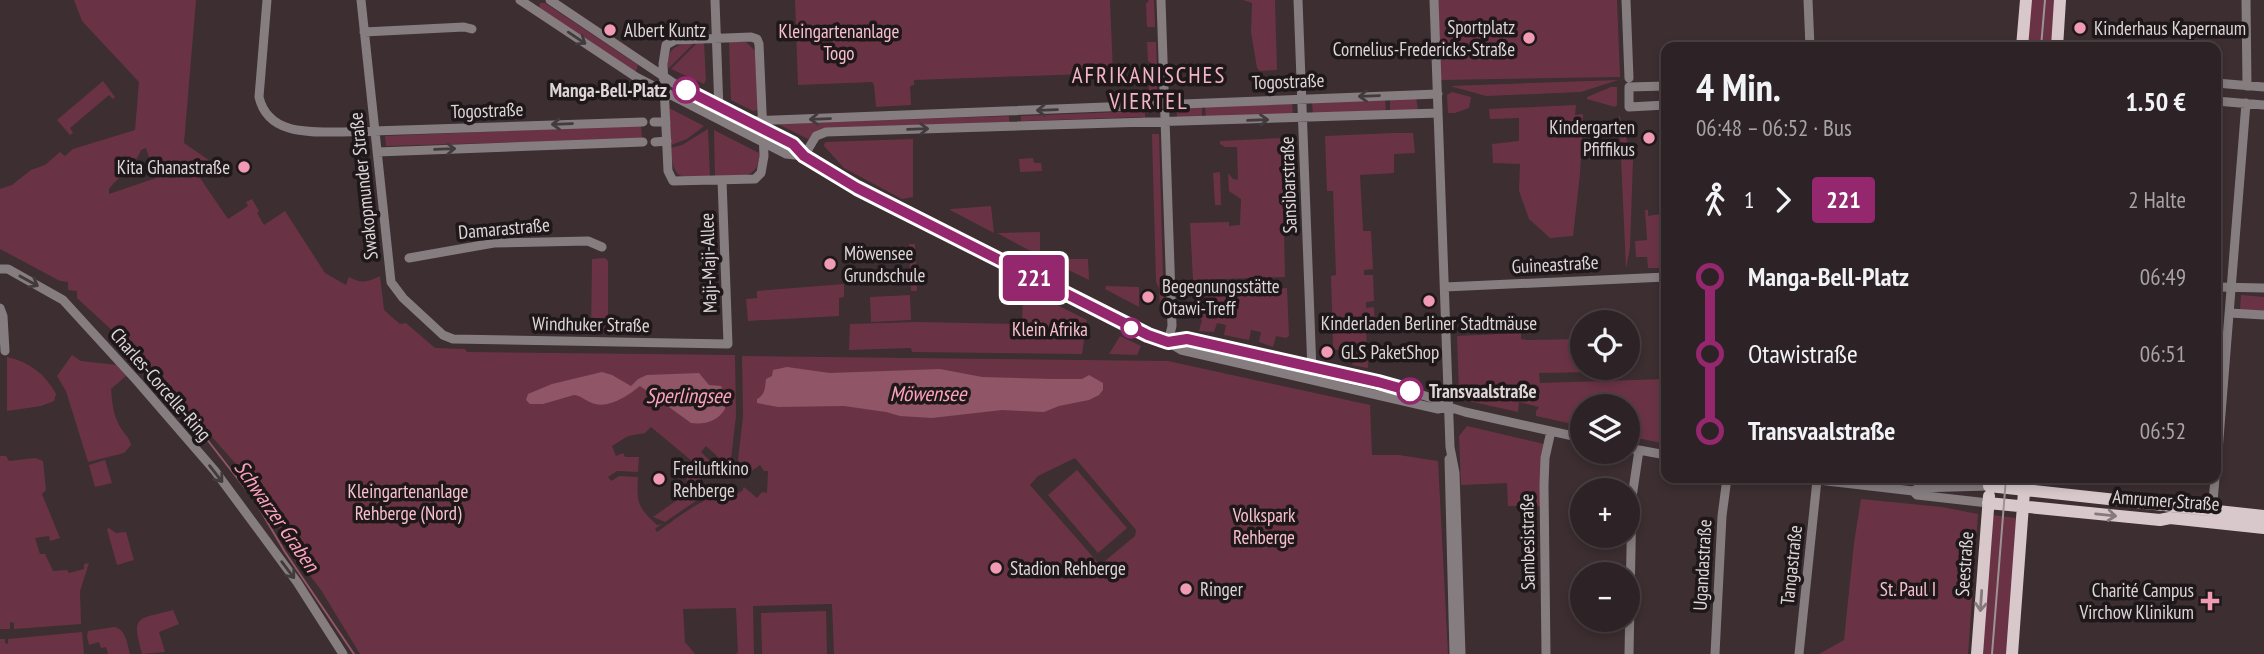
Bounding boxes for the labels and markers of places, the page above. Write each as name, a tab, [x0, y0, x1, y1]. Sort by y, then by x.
place label: Sportplatz Cornelius-Fredericks-Straße	[1333, 15, 1515, 61]
place label: Kinderhaus Kapernaum	[2094, 16, 2246, 40]
place label: Albert Kuntz	[624, 18, 706, 42]
marker: Kinderhaus Kapernaum	[2072, 20, 2088, 36]
marker: Albert Kuntz	[602, 22, 618, 38]
marker: Sportplatz Cornelius-Fredericks-Straße	[1521, 30, 1537, 46]
marker: Manga-Bell-Platz	[673, 77, 699, 103]
place label: Manga-Bell-Platz	[549, 78, 667, 102]
place label: Kindergarten Pfiffikus	[1549, 115, 1635, 161]
marker: Kindergarten Pfiffikus	[1641, 130, 1657, 146]
place label: Kita Ghanastraße	[117, 155, 230, 179]
marker: Kita Ghanastraße	[236, 159, 252, 175]
place label: Möwensee Grundschule	[844, 241, 926, 287]
marker: Möwensee Grundschule	[822, 256, 838, 272]
place label: Begegnungsstätte Otawi-Treff	[1162, 274, 1280, 320]
marker: Begegnungsstätte Otawi-Treff	[1140, 289, 1156, 305]
marker: Kinderladen Berliner Stadtmäuse	[1421, 293, 1437, 309]
place label: Kinderladen Berliner Stadtmäuse	[1321, 311, 1537, 335]
unlabelled marker	[1121, 318, 1141, 338]
place label: GLS PaketShop	[1341, 340, 1439, 364]
marker: GLS PaketShop	[1319, 344, 1335, 360]
marker: Transvaalstraße	[1397, 378, 1423, 404]
place label: Transvaalstraße	[1429, 379, 1537, 403]
place label: Freiluftkino Rehberge	[673, 456, 749, 502]
marker: Freiluftkino Rehberge	[651, 471, 667, 487]
place label: Stadion Rehberge	[1010, 556, 1126, 580]
marker: Stadion Rehberge	[988, 560, 1004, 576]
place label: Ringer	[1200, 577, 1244, 601]
place label: Charité Campus Virchow Klinikum	[2078, 578, 2194, 624]
marker: Ringer	[1178, 581, 1194, 597]
marker: Charité Campus Virchow Klinikum	[2200, 591, 2220, 611]

